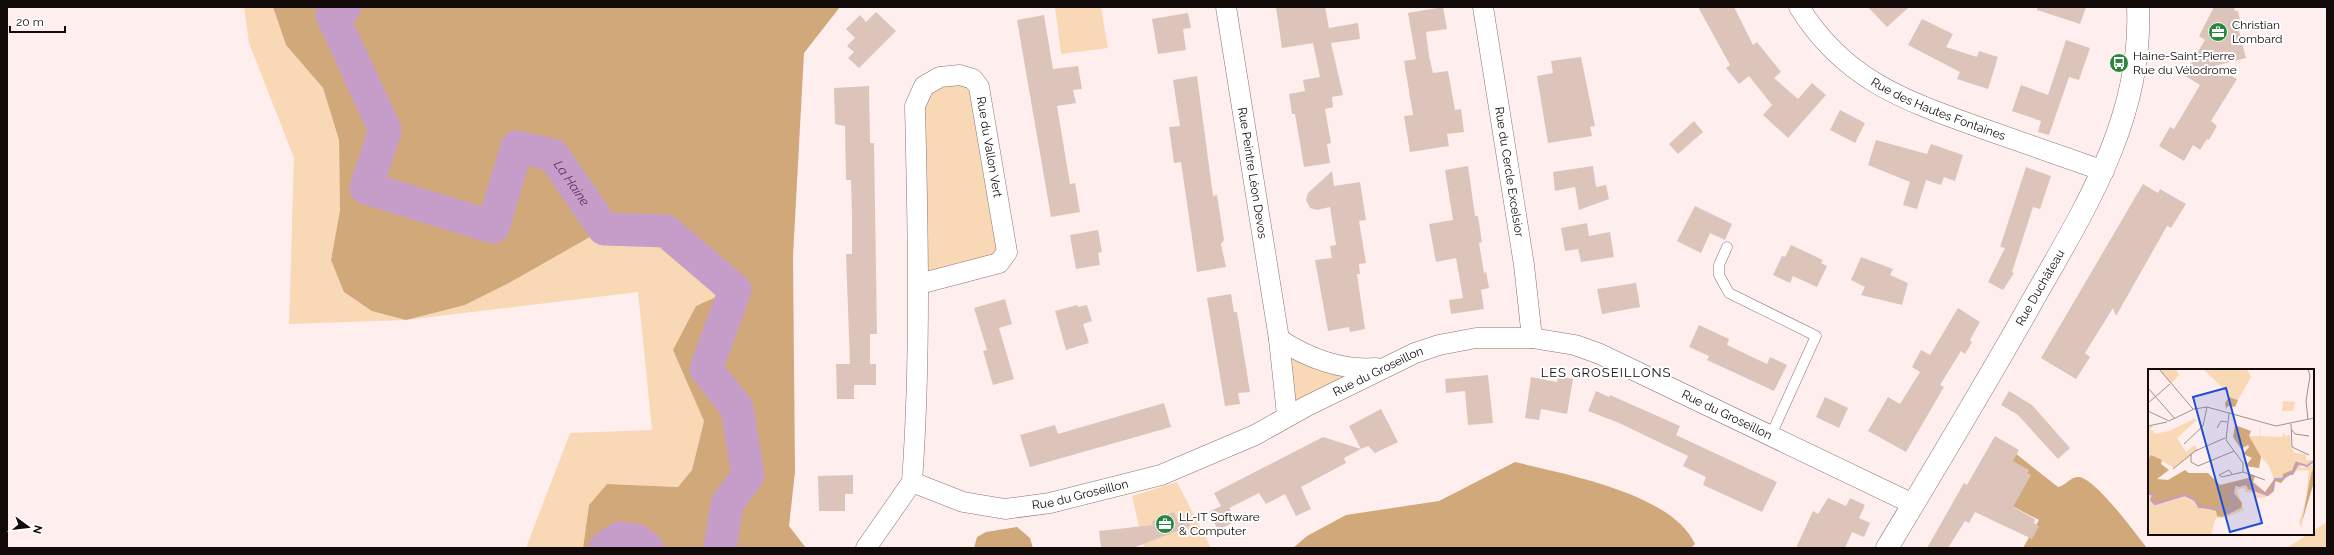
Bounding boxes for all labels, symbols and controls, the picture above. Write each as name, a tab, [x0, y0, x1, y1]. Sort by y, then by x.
scale bar	[10, 8, 65, 34]
text: 20 m	[16, 15, 44, 29]
place label: Christian Lombard	[2232, 18, 2282, 46]
office icon: Christian Lombard	[2207, 21, 2229, 43]
place label: Haine-Saint-Pierre Rue du Vélodrome	[2133, 49, 2237, 77]
bus stop icon: Haine-Saint-Pierre Rue du Vélodrome	[2108, 52, 2130, 74]
street label: Rue des Hautes Fontaines	[1868, 75, 2008, 143]
street label: Rue du Vallon Vert	[974, 95, 1005, 199]
street label: Rue Peintre Léon Devos	[1235, 106, 1270, 240]
street label: Rue du Cercle Excelsior	[1492, 106, 1527, 239]
water label: La Haine	[551, 157, 593, 209]
street label: Rue Duchâteau	[2013, 247, 2067, 328]
street label: Rue du Groseillon	[1331, 344, 1425, 399]
district label: LES GROSEILLONS	[1541, 365, 1671, 380]
inset map	[2148, 369, 2314, 535]
street label: Rue du Groseillon	[1679, 387, 1774, 442]
street label: Rue du Groseillon	[1031, 477, 1130, 512]
north arrow	[8, 507, 48, 547]
place label: LL-IT Software & Computer	[1179, 510, 1260, 538]
office icon: LL-IT Software & Computer	[1154, 513, 1176, 535]
text: N	[30, 524, 45, 535]

